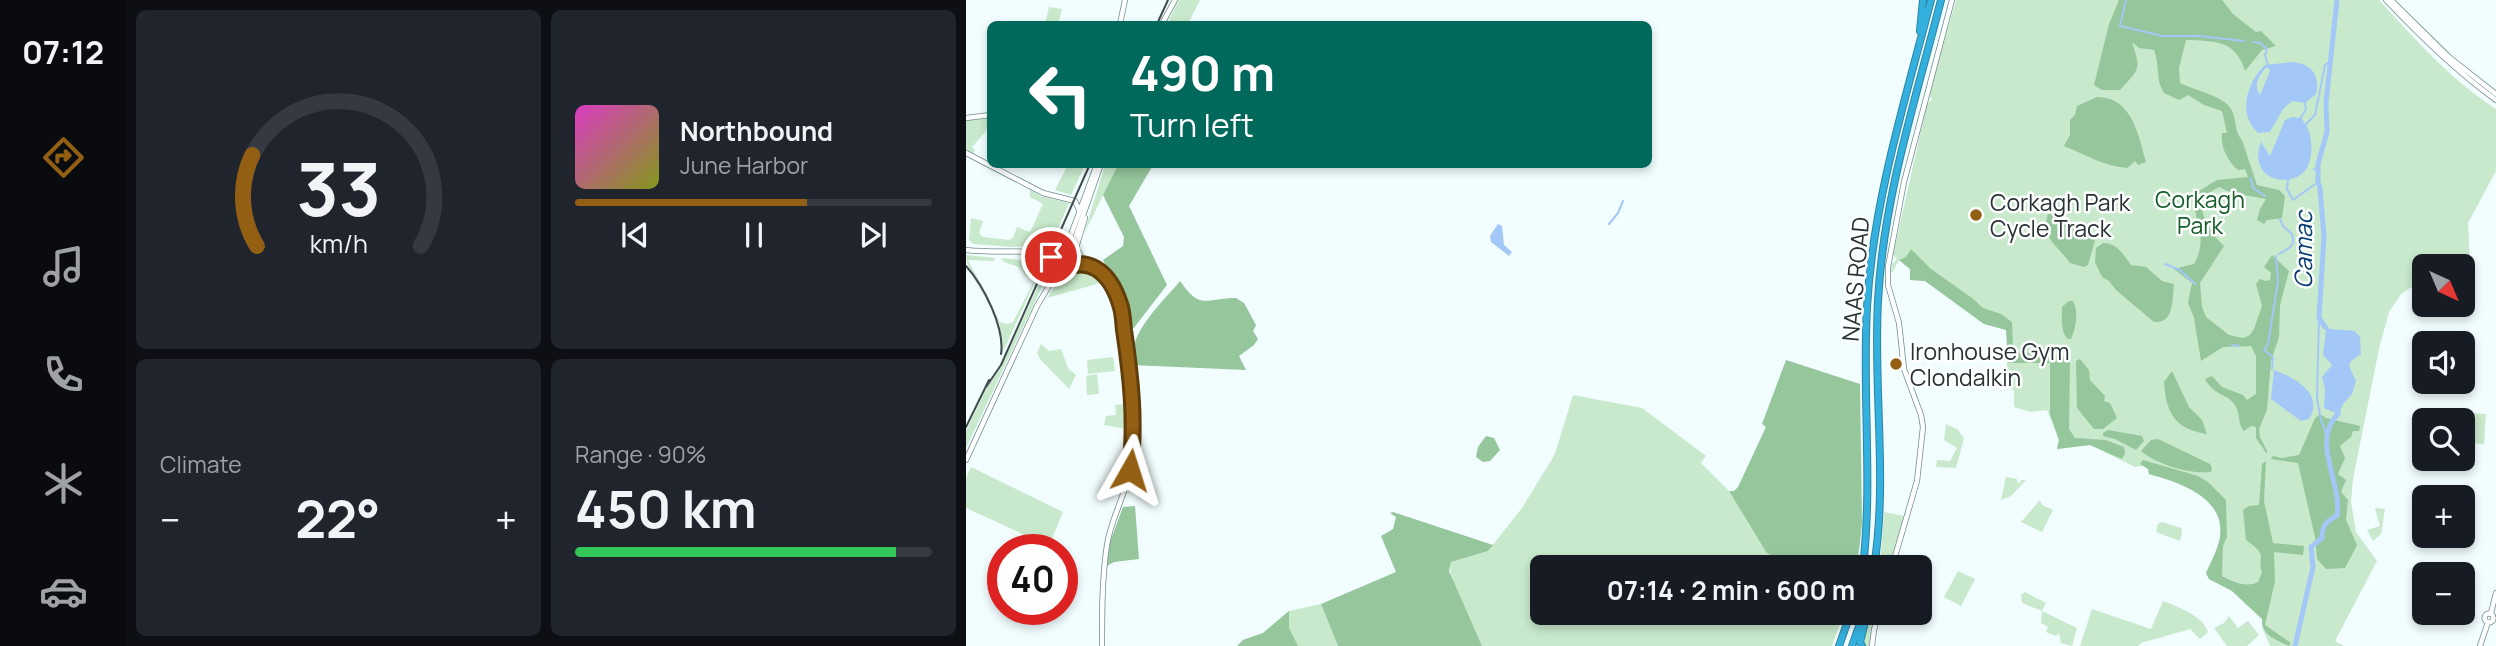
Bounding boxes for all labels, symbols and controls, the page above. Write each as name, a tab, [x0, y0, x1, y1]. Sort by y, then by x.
text: 07:12	[22, 30, 104, 74]
text: 490 m	[1130, 39, 1275, 106]
icon: left	[1015, 49, 1106, 140]
text: Turn left	[1130, 103, 1254, 147]
text: Northbound	[680, 113, 833, 149]
icon: directions	[39, 133, 88, 182]
text: 33	[296, 138, 381, 238]
text: June Harbor	[680, 149, 808, 181]
park label: Corkagh Park	[2155, 183, 2245, 241]
place label: Corkagh Park Cycle Track	[1990, 186, 2131, 244]
marker: Corkagh Park Cycle Track	[1968, 207, 1984, 223]
water label: Camac	[2286, 210, 2319, 289]
street label: NAAS ROAD	[1834, 215, 1876, 343]
icon: previous	[616, 216, 654, 254]
icon: pause	[735, 216, 773, 254]
icon: next	[854, 216, 892, 254]
text: km/h	[309, 226, 368, 261]
pin	[1021, 227, 1081, 287]
icon: arrive	[1032, 238, 1070, 276]
icon: music	[39, 242, 88, 291]
north arrow	[2412, 254, 2474, 317]
map controls	[2412, 254, 2475, 625]
button: sound	[2412, 331, 2475, 394]
place label: Ironhouse Gym Clondalkin	[1910, 335, 2070, 393]
icon: phone	[39, 350, 88, 399]
marker: Ironhouse Gym Clondalkin	[1888, 356, 1904, 372]
button: search	[2412, 408, 2475, 471]
position arrow	[1093, 433, 1167, 507]
text: Range · 90%	[575, 438, 706, 470]
text: Climate	[160, 448, 242, 480]
icon: climate	[39, 459, 88, 508]
text: 450 km	[575, 473, 756, 544]
text: 22°	[295, 483, 380, 554]
button: +	[2412, 485, 2475, 548]
text: −	[160, 493, 181, 545]
text: +	[495, 493, 517, 545]
speed limit sign: 40	[987, 534, 1078, 625]
button: −	[2412, 562, 2475, 625]
icon: car	[39, 567, 88, 616]
text: 07:14 · 2 min · 600 m	[1607, 572, 1855, 608]

